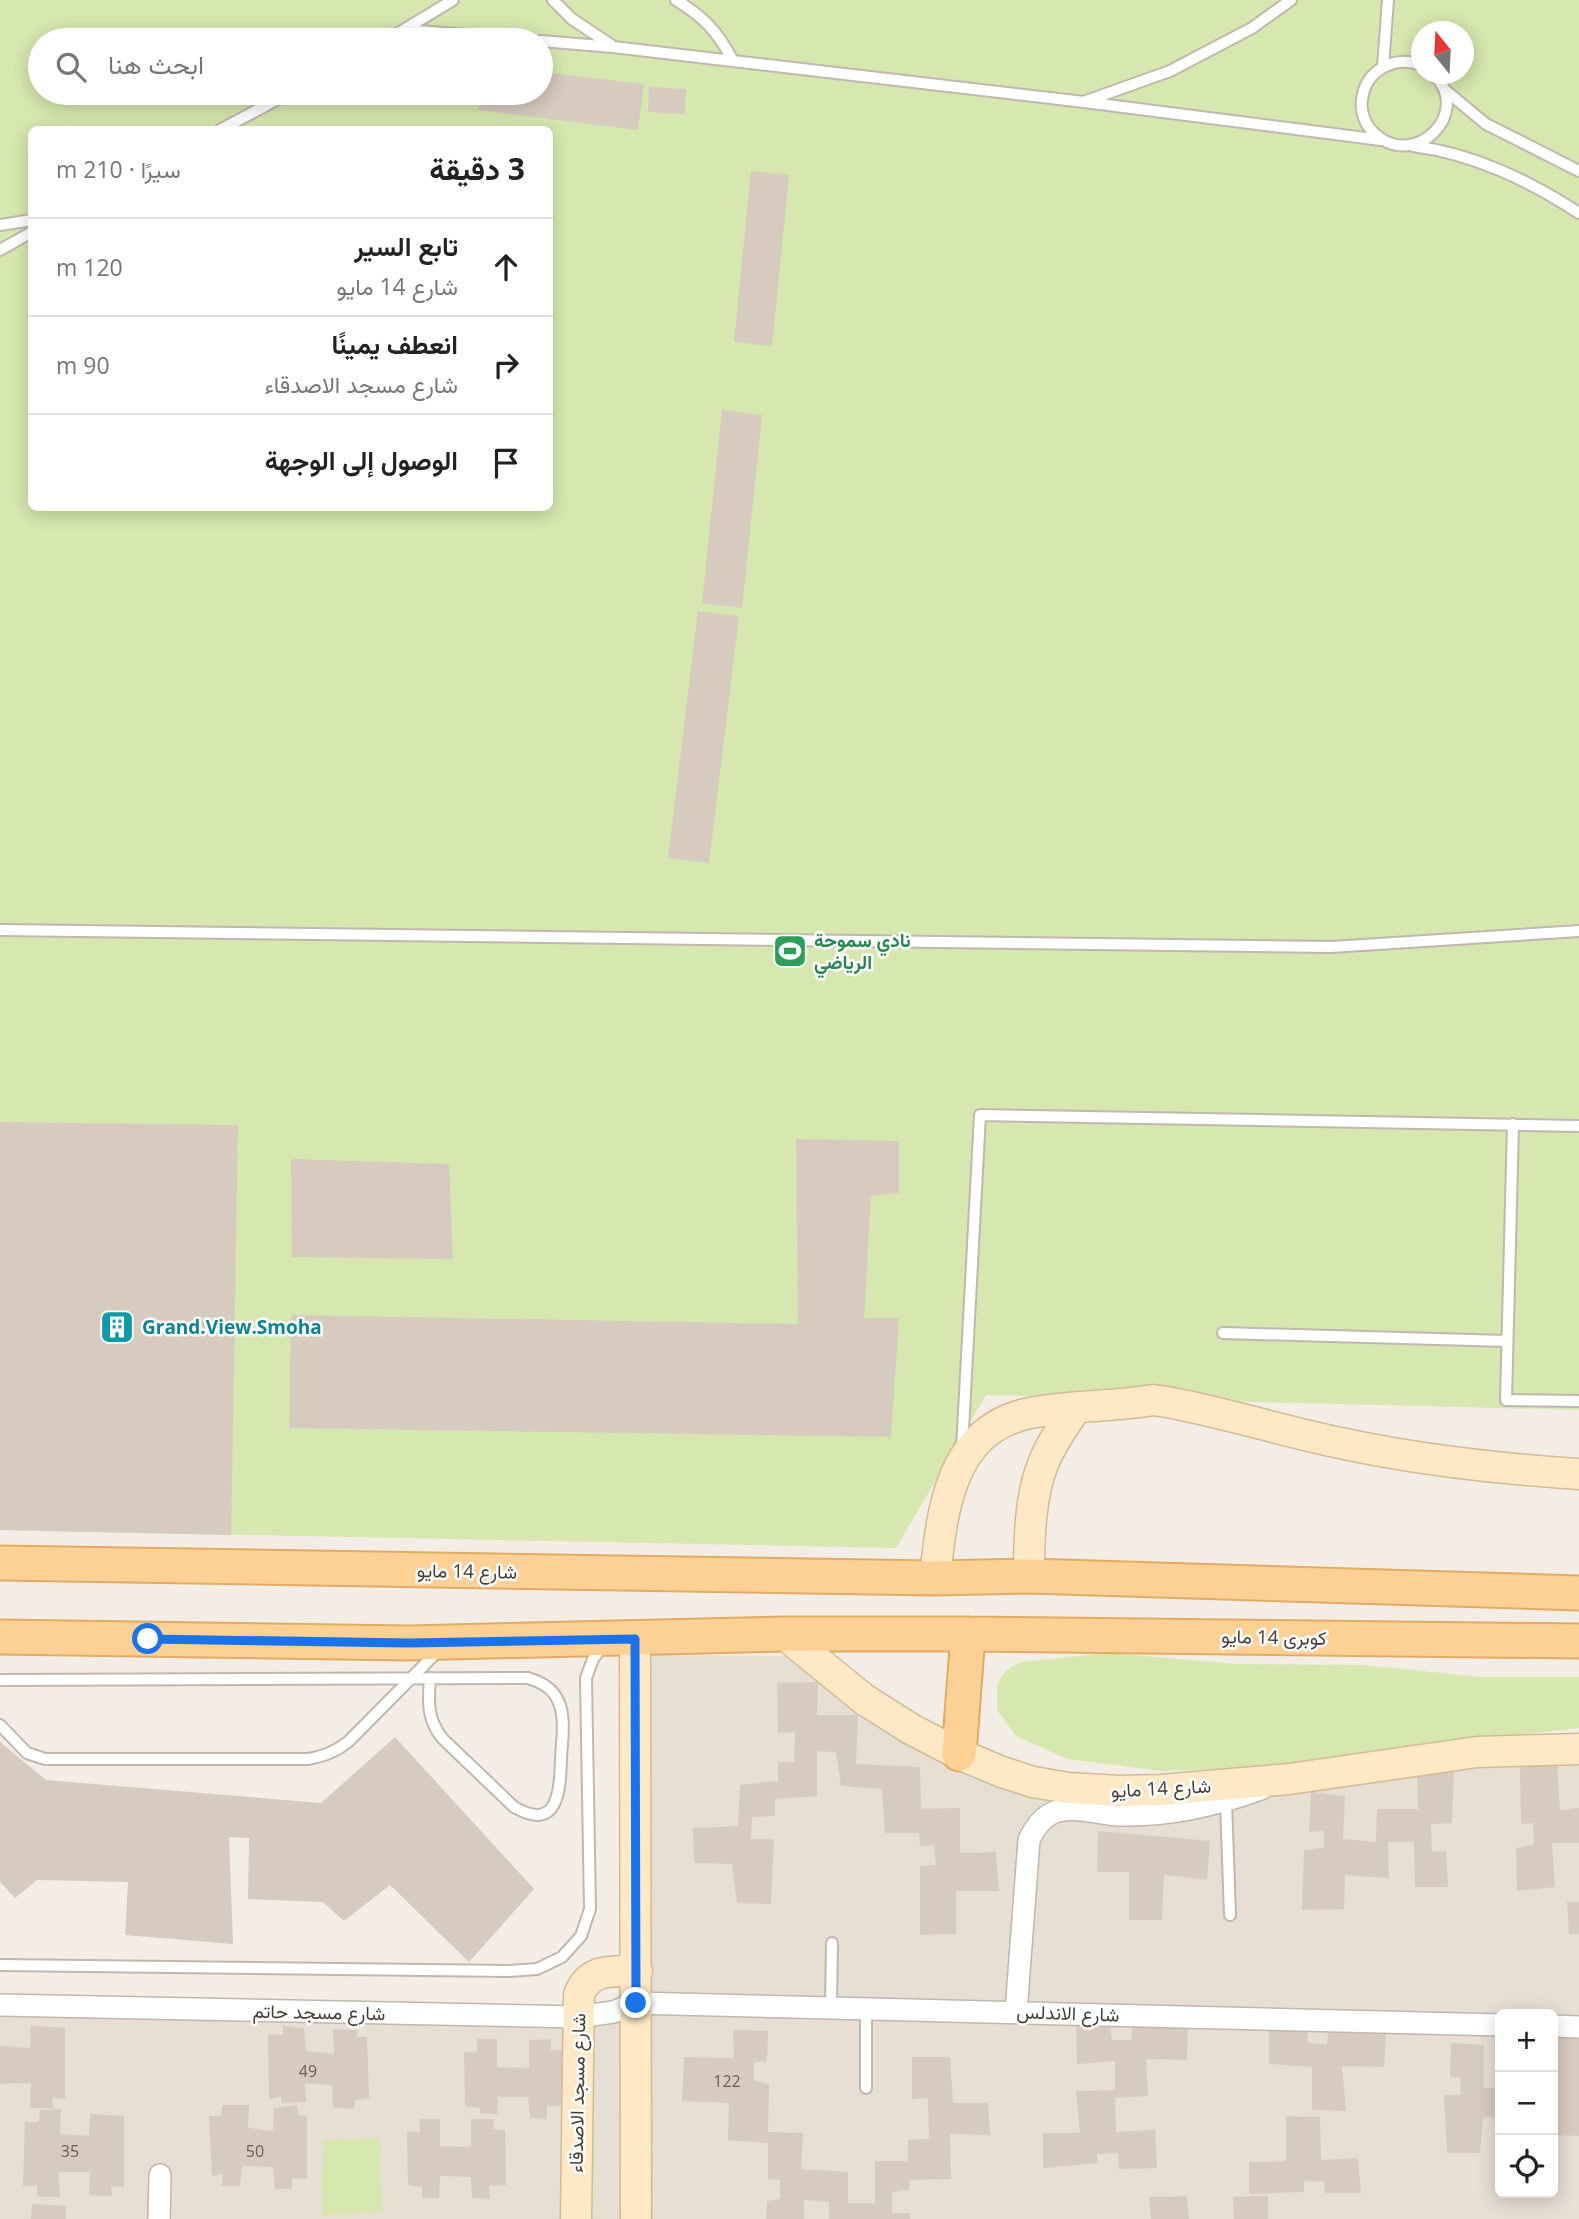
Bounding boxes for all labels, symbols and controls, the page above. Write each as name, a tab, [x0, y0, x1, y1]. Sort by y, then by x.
north arrow	[1411, 21, 1474, 84]
search box	[28, 28, 553, 105]
text: ابحث هنا	[108, 46, 204, 82]
icon: search	[52, 48, 90, 86]
text: 3 دقيقة	[429, 148, 525, 189]
text: سيرًا · 210 m	[56, 153, 181, 185]
text: تابع السير	[354, 228, 458, 264]
icon: ahead	[487, 248, 525, 286]
text: 120 m	[56, 251, 123, 283]
text: شارع 14 مايو	[337, 270, 458, 302]
text: انعطف يمينًا	[331, 326, 458, 362]
icon: right	[487, 346, 525, 384]
text: 90 m	[56, 349, 110, 381]
text: شارع مسجد الاصدقاء	[264, 368, 458, 400]
text: الوصول إلى الوجهة	[265, 442, 458, 478]
icon: arrive	[487, 444, 525, 482]
place label: نادي سموحة الرياضي	[814, 927, 911, 979]
sports icon: نادي سموحة الرياضي	[771, 932, 809, 970]
building icon: Grand.View.Smoha	[98, 1308, 136, 1346]
place label: Grand.View.Smoha	[142, 1314, 322, 1340]
street label: شارع 14 مايو	[417, 1557, 517, 1585]
route start	[132, 1623, 163, 1654]
street label: كوبرى 14 مايو	[1221, 1623, 1327, 1651]
street label: شارع 14 مايو	[1110, 1772, 1212, 1804]
route end	[620, 1987, 651, 2018]
street label: شارع مسجد حاتم	[252, 1998, 386, 2026]
street label: شارع الاندلس	[1016, 1998, 1120, 2028]
map controls	[1495, 2009, 1558, 2198]
button: +	[1495, 2009, 1558, 2072]
street label: شارع مسجد الاصدقاء	[563, 2013, 591, 2173]
house number: 49	[299, 2060, 317, 2082]
house number: 122	[713, 2070, 741, 2092]
button: −	[1495, 2072, 1558, 2135]
button: locate	[1495, 2135, 1558, 2198]
house number: 35	[61, 2140, 79, 2162]
house number: 50	[246, 2140, 264, 2162]

